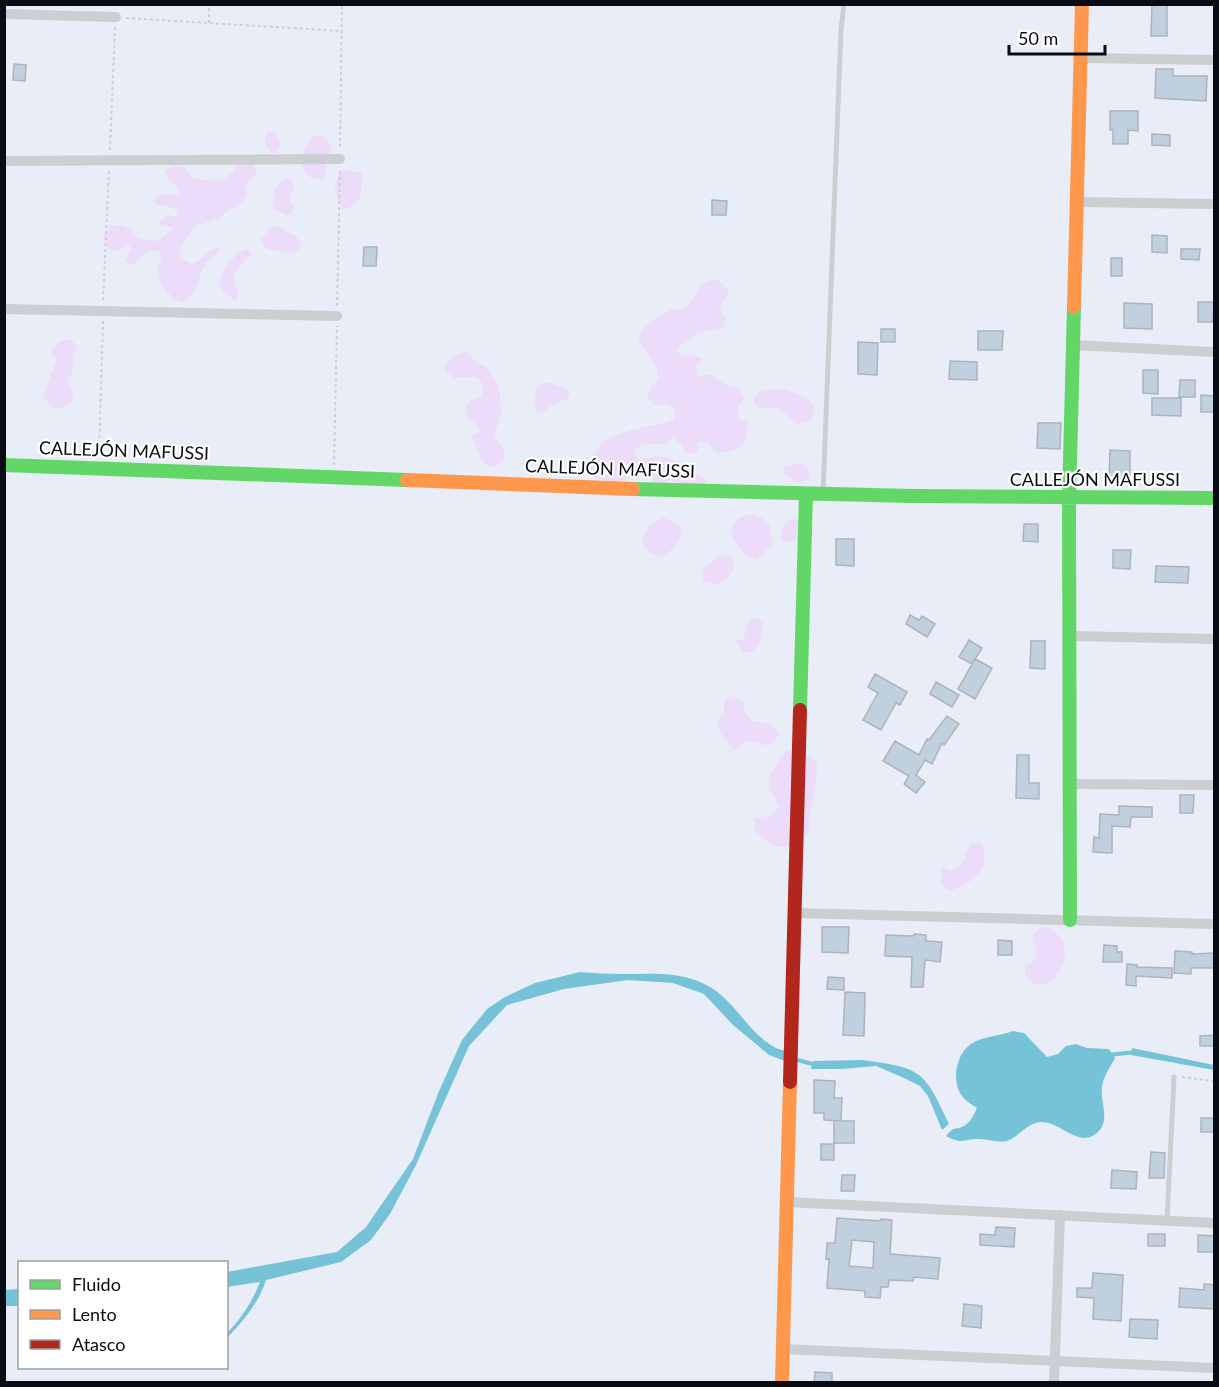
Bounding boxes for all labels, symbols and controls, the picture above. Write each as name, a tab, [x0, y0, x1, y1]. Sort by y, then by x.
scale bar	[1009, 18, 1105, 56]
text: 50 m	[1018, 27, 1058, 49]
street label: CALLEJÓN MAFUSSI	[39, 436, 210, 464]
street label: CALLEJÓN MAFUSSI	[525, 454, 696, 482]
street label: CALLEJÓN MAFUSSI	[1010, 468, 1180, 490]
legend	[18, 1261, 228, 1369]
text: Fluido	[72, 1273, 121, 1295]
text: Lento	[72, 1303, 117, 1325]
text: Atasco	[72, 1333, 125, 1355]

